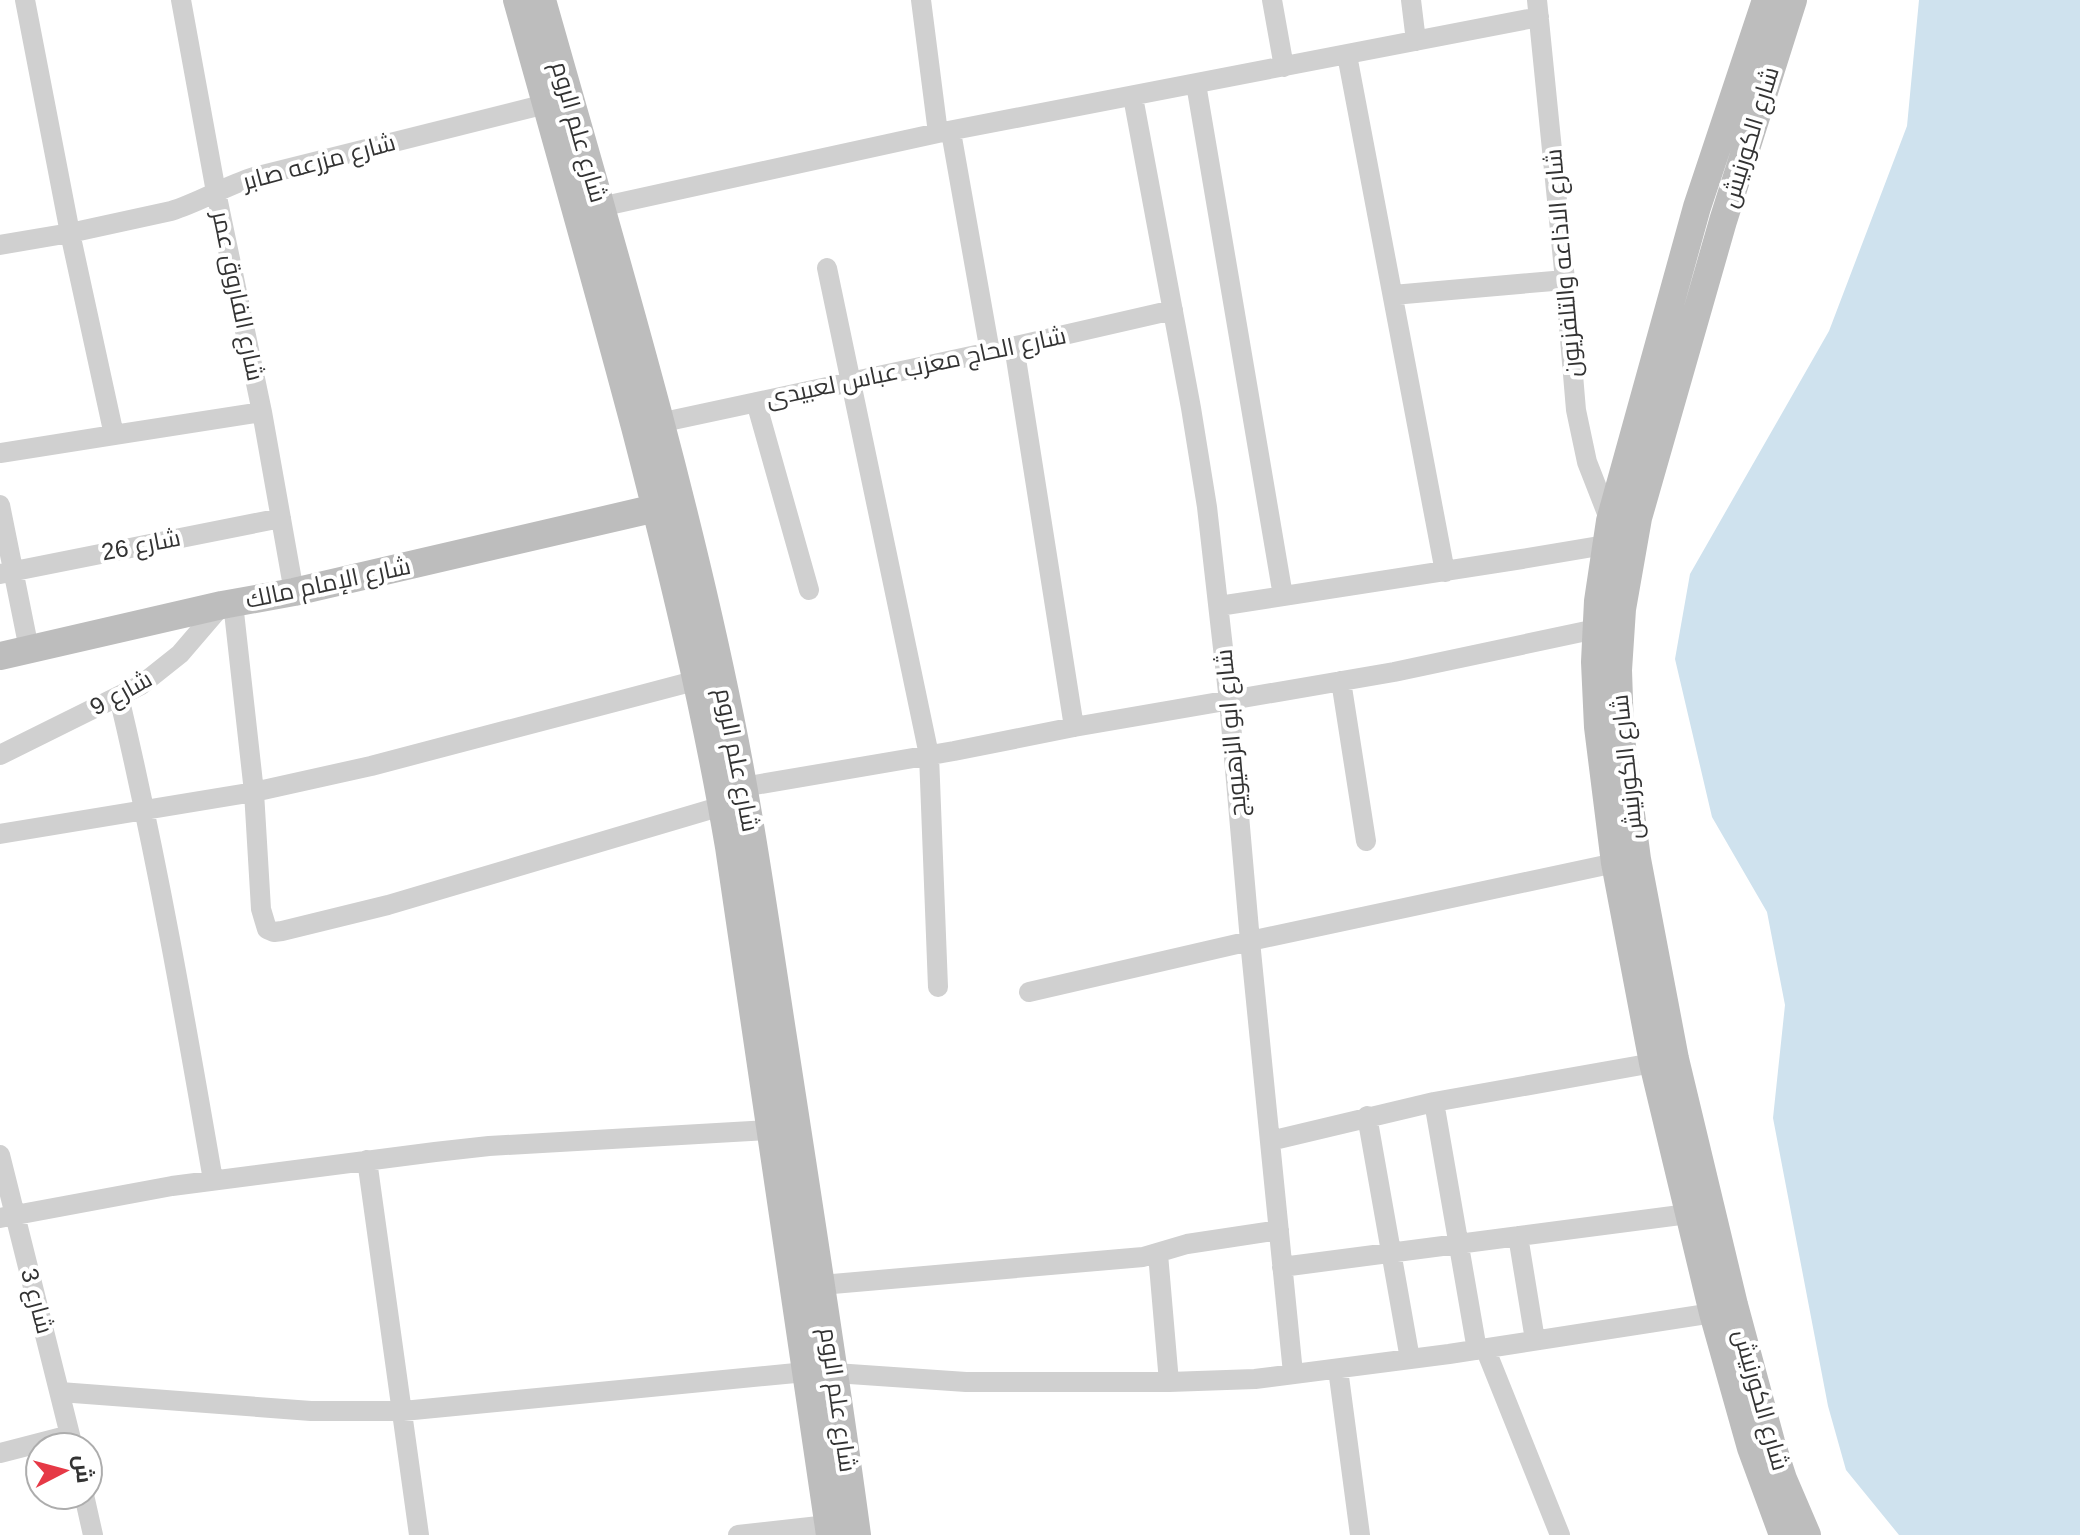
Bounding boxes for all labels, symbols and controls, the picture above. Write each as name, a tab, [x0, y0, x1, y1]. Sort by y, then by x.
street label: شارع علم الروم	[544, 58, 613, 206]
street label: شارع الكورنيش	[1715, 63, 1787, 211]
street label: شارع مزرعه صابر	[238, 128, 399, 198]
street label: شارع الاذاعه والتلفزيون	[1539, 147, 1589, 378]
street label: شارع الفاروق عمر	[204, 207, 270, 384]
street label: شارع الحاج معزب عباس لعبيدى	[763, 321, 1069, 414]
street label: شارع 26	[99, 524, 183, 568]
street label: شارع الإمام مالك	[243, 552, 413, 616]
street label: شارع ابو الزهيويج	[1210, 648, 1254, 818]
street label: شارع 9	[85, 665, 158, 723]
street label: شارع علم الروم	[707, 686, 765, 835]
street label: شارع الكورنيش	[1605, 693, 1651, 841]
street label: شارع 3	[13, 1265, 59, 1337]
street label: شارع علم الروم	[812, 1326, 862, 1474]
street label: شارع الكورنيش	[1726, 1326, 1795, 1474]
north arrow	[24, 1431, 104, 1511]
text: ش	[68, 1454, 97, 1484]

